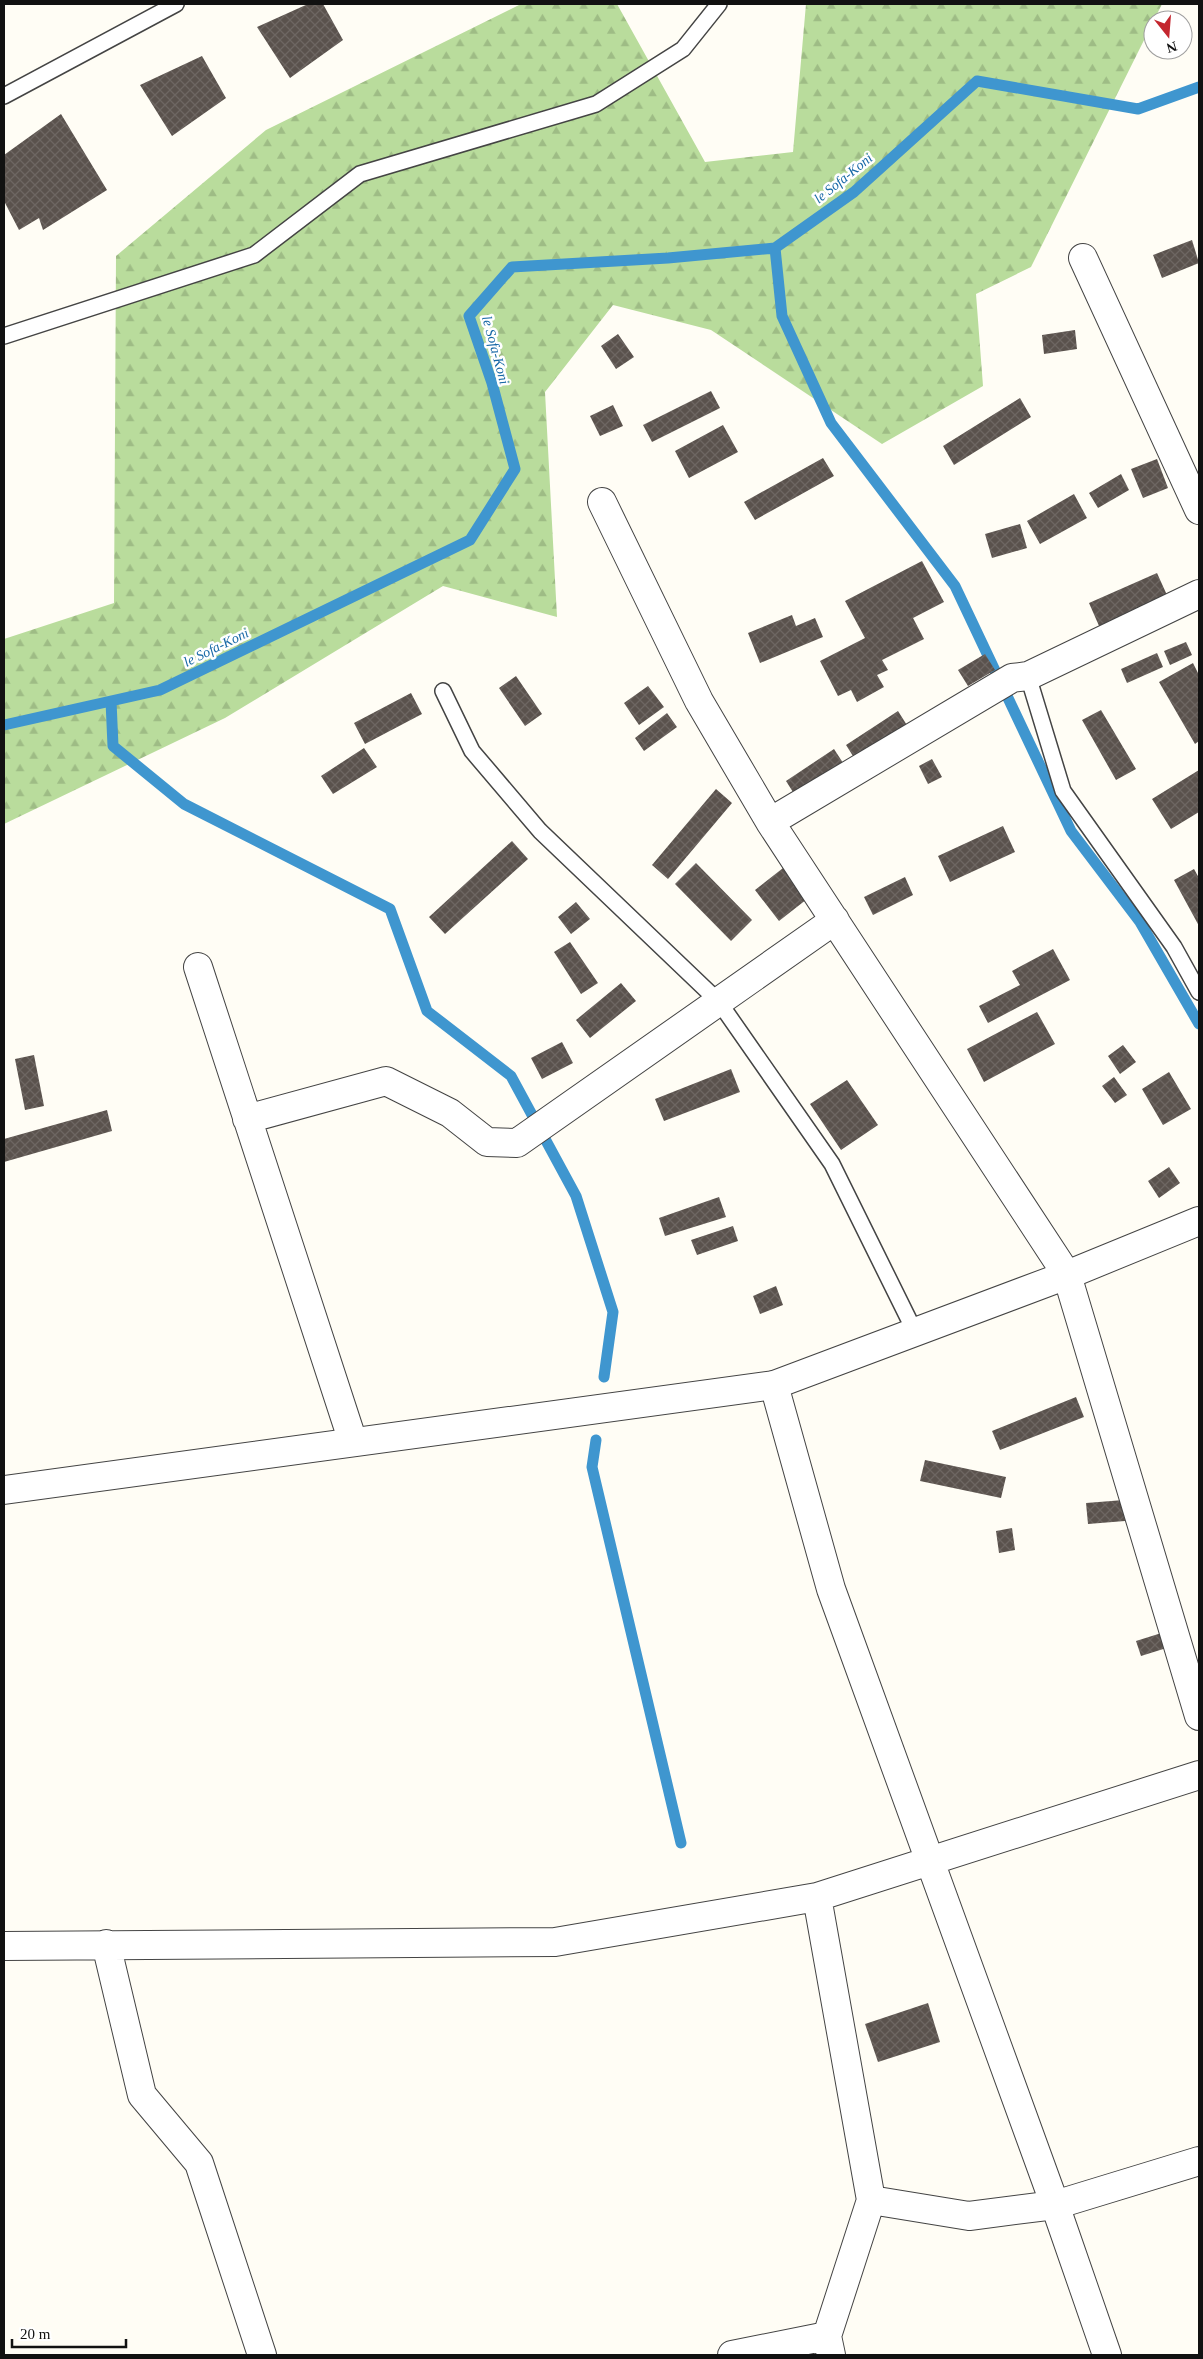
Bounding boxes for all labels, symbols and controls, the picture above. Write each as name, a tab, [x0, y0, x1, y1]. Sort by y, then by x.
north arrow	[1143, 10, 1193, 60]
text: N	[1165, 38, 1179, 56]
water label: le Sofa-Koni	[811, 150, 875, 206]
water label: le Sofa-Koni	[479, 314, 512, 386]
water label: le Sofa-Koni	[181, 625, 251, 670]
scale bar	[12, 2316, 126, 2348]
text: 20 m	[20, 2326, 51, 2342]

